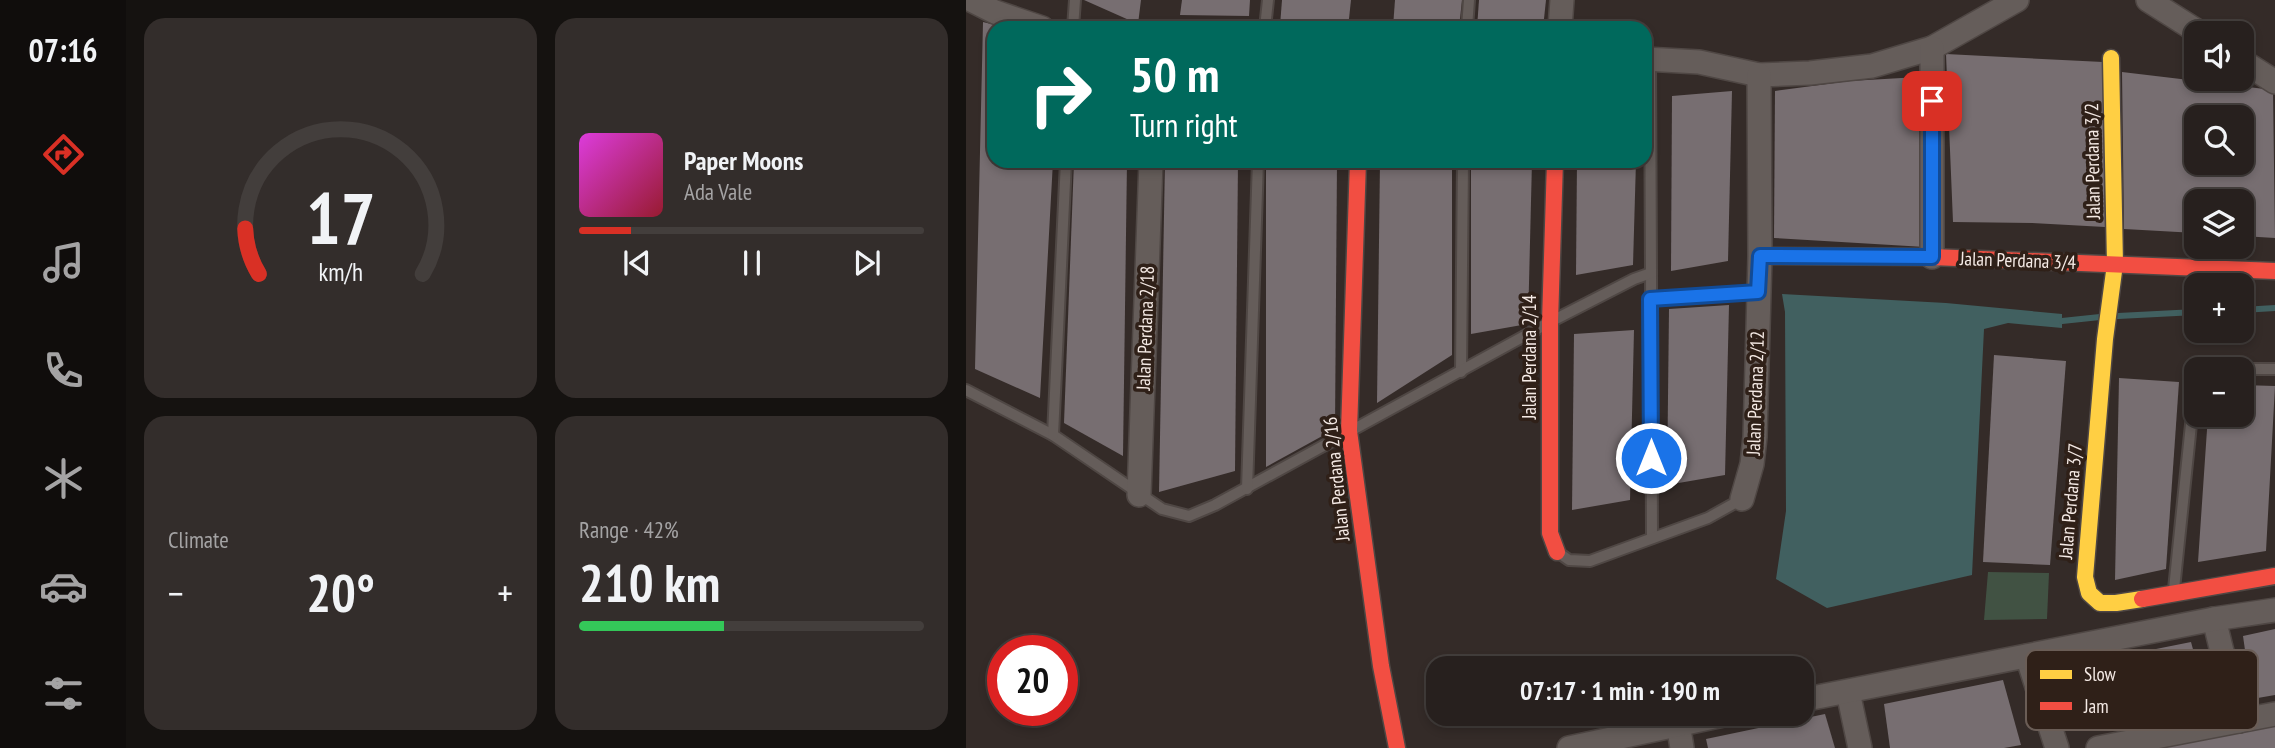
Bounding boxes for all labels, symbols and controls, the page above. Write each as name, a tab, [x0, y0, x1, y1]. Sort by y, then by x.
map controls	[2184, 21, 2254, 427]
button: sound	[2184, 21, 2254, 91]
text: 07:16	[28, 29, 98, 71]
text: 50 m	[1130, 42, 1219, 106]
icon: right	[1015, 49, 1106, 140]
pin	[1902, 71, 1962, 131]
icon: arrive	[1913, 82, 1951, 120]
street label: Jalan Perdana 3/2	[2079, 103, 2105, 220]
text: Turn right	[1130, 104, 1238, 146]
button: search	[2184, 105, 2254, 175]
icon: directions	[39, 130, 88, 179]
text: Paper Moons	[684, 144, 803, 177]
text: 17	[306, 170, 375, 264]
text: Ada Vale	[684, 177, 752, 206]
button: layers	[2184, 189, 2254, 259]
icon: music	[39, 238, 88, 287]
icon: previous	[618, 244, 656, 282]
icon: pause	[733, 244, 771, 282]
icon: next	[848, 244, 886, 282]
street label: Jalan Perdana 3/4	[1959, 246, 2077, 274]
text: km/h	[318, 256, 363, 288]
street label: Jalan Perdana 2/18	[1131, 265, 1159, 392]
button: +	[2184, 273, 2254, 343]
street label: Jalan Perdana 2/14	[1517, 294, 1541, 420]
street label: Jalan Perdana 2/12	[1741, 330, 1769, 457]
icon: phone	[39, 346, 88, 395]
button: −	[2184, 357, 2254, 427]
street label: Jalan Perdana 2/16	[1318, 416, 1355, 543]
position arrow	[1614, 421, 1688, 495]
street label: Jalan Perdana 3/7	[2053, 442, 2087, 561]
icon: climate	[39, 454, 88, 503]
text: Range · 42%	[579, 515, 679, 544]
text: Climate	[168, 525, 229, 554]
text: 210 km	[579, 549, 720, 616]
text: 20°	[306, 559, 375, 626]
icon: car	[39, 562, 88, 611]
text: −	[168, 568, 184, 617]
text: +	[497, 568, 513, 617]
speed limit sign: 20	[987, 635, 1078, 726]
legend	[2026, 650, 2258, 730]
text: Slow	[2084, 662, 2117, 686]
icon: filters	[39, 669, 88, 718]
text: 07:17 · 1 min · 190 m	[1520, 674, 1720, 707]
text: Jam	[2083, 694, 2109, 718]

